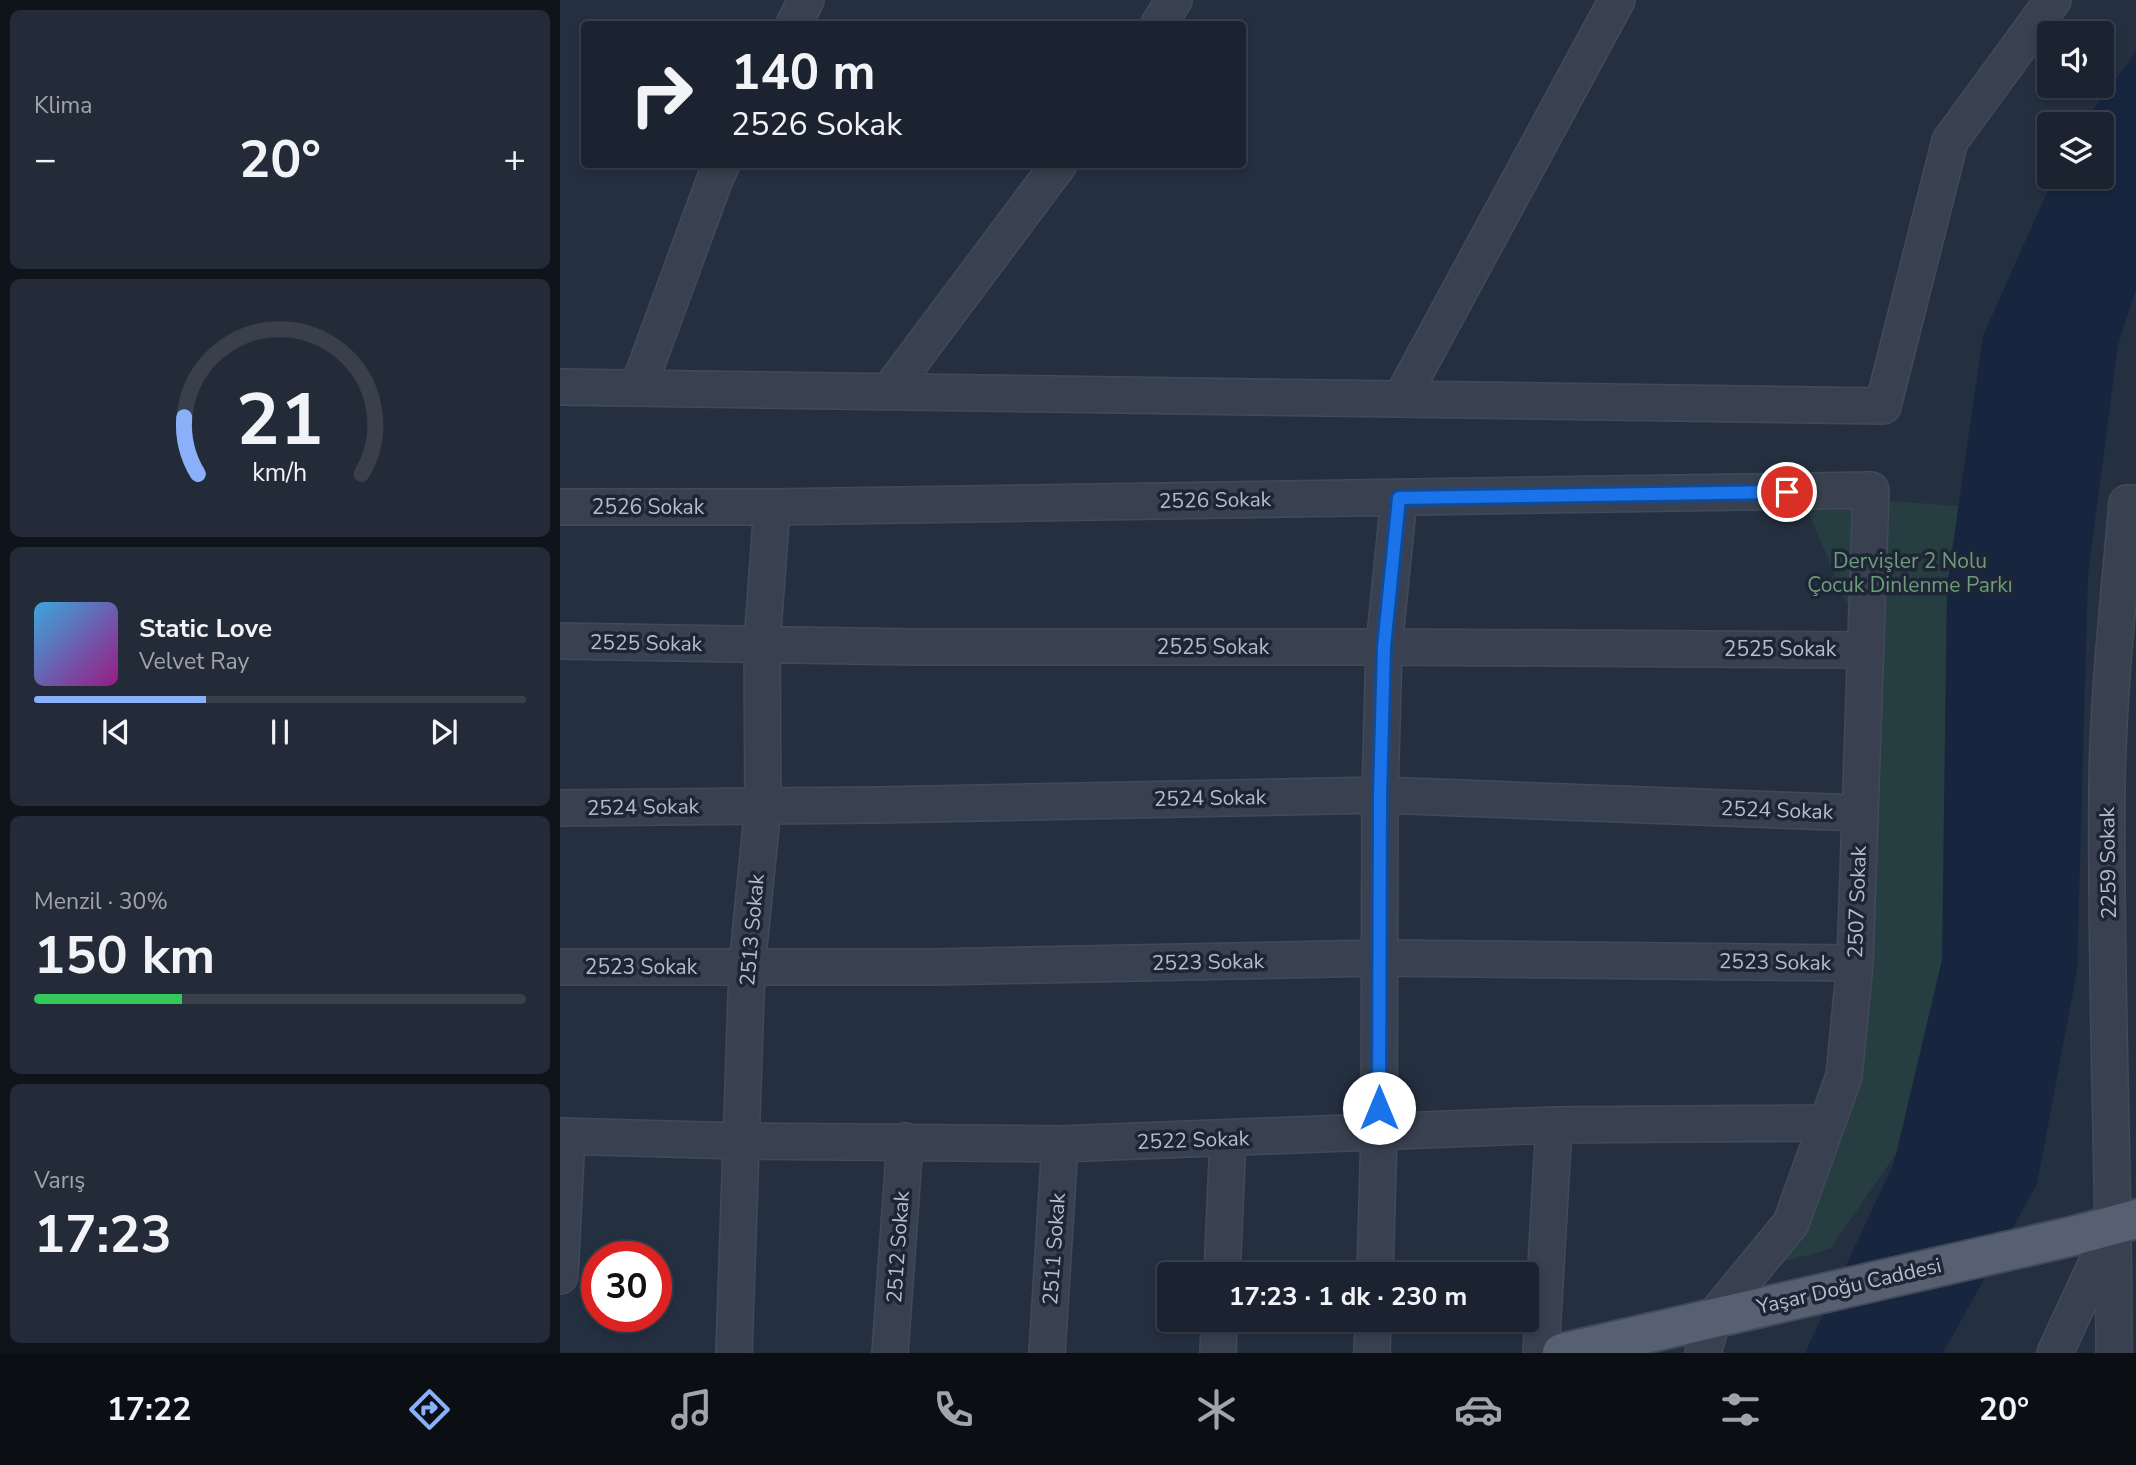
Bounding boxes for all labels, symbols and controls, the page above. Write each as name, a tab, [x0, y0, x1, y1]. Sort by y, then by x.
map controls	[2037, 21, 2114, 189]
button: sound	[2037, 21, 2114, 98]
text: 140 m	[731, 39, 875, 106]
icon: right	[616, 49, 707, 140]
text: Klima	[34, 90, 92, 121]
text: 2526 Sokak	[731, 103, 902, 146]
button: layers	[2037, 112, 2114, 189]
text: 20°	[239, 124, 321, 195]
text: −	[34, 134, 57, 185]
text: +	[503, 134, 526, 185]
text: 21	[236, 370, 324, 470]
text: km/h	[252, 456, 308, 490]
pin	[1757, 462, 1817, 522]
icon: arrive	[1768, 473, 1806, 511]
street label: 2526 Sokak	[1159, 485, 1272, 515]
street label: 2526 Sokak	[592, 493, 705, 521]
park label: Dervişler 2 Nolu Çocuk Dinlenme Parkı	[1807, 547, 2013, 599]
text: Static Love	[139, 611, 272, 646]
street label: 2525 Sokak	[590, 628, 703, 658]
street label: 2525 Sokak	[1157, 633, 1270, 661]
street label: 2525 Sokak	[1724, 635, 1837, 663]
text: Velvet Ray	[139, 646, 249, 677]
icon: previous	[97, 713, 135, 751]
icon: pause	[261, 713, 299, 751]
icon: next	[425, 713, 463, 751]
street label: 2524 Sokak	[1154, 783, 1267, 813]
street label: 2524 Sokak	[587, 792, 700, 822]
street label: 2524 Sokak	[1720, 794, 1834, 826]
street label: 2259 Sokak	[2093, 806, 2123, 919]
street label: 2507 Sokak	[1841, 845, 1873, 959]
street label: 2513 Sokak	[733, 872, 771, 987]
text: Menzil · 30%	[34, 886, 168, 917]
text: 150 km	[34, 920, 215, 991]
street label: 2523 Sokak	[1152, 947, 1265, 977]
street label: 2523 Sokak	[1719, 947, 1832, 977]
street label: 2523 Sokak	[585, 953, 698, 981]
position arrow	[1342, 1071, 1416, 1145]
street label: 2522 Sokak	[1136, 1124, 1250, 1156]
text: Varış	[34, 1165, 85, 1196]
street label: 2512 Sokak	[880, 1189, 916, 1304]
street label: 2511 Sokak	[1036, 1191, 1072, 1306]
text: 17:23	[34, 1199, 172, 1270]
speed limit sign: 30	[581, 1241, 672, 1332]
street label: Yaşar Doğu Caddesi	[1753, 1251, 1944, 1321]
text: 17:23 · 1 dk · 230 m	[1229, 1279, 1467, 1314]
icon: directions	[405, 1385, 454, 1434]
icon: music	[667, 1385, 716, 1434]
icon: phone	[929, 1385, 978, 1434]
icon: climate	[1192, 1385, 1241, 1434]
icon: car	[1454, 1385, 1503, 1434]
icon: filters	[1716, 1385, 1765, 1434]
text: 17:22	[107, 1388, 191, 1431]
text: 20°	[1979, 1388, 2029, 1431]

